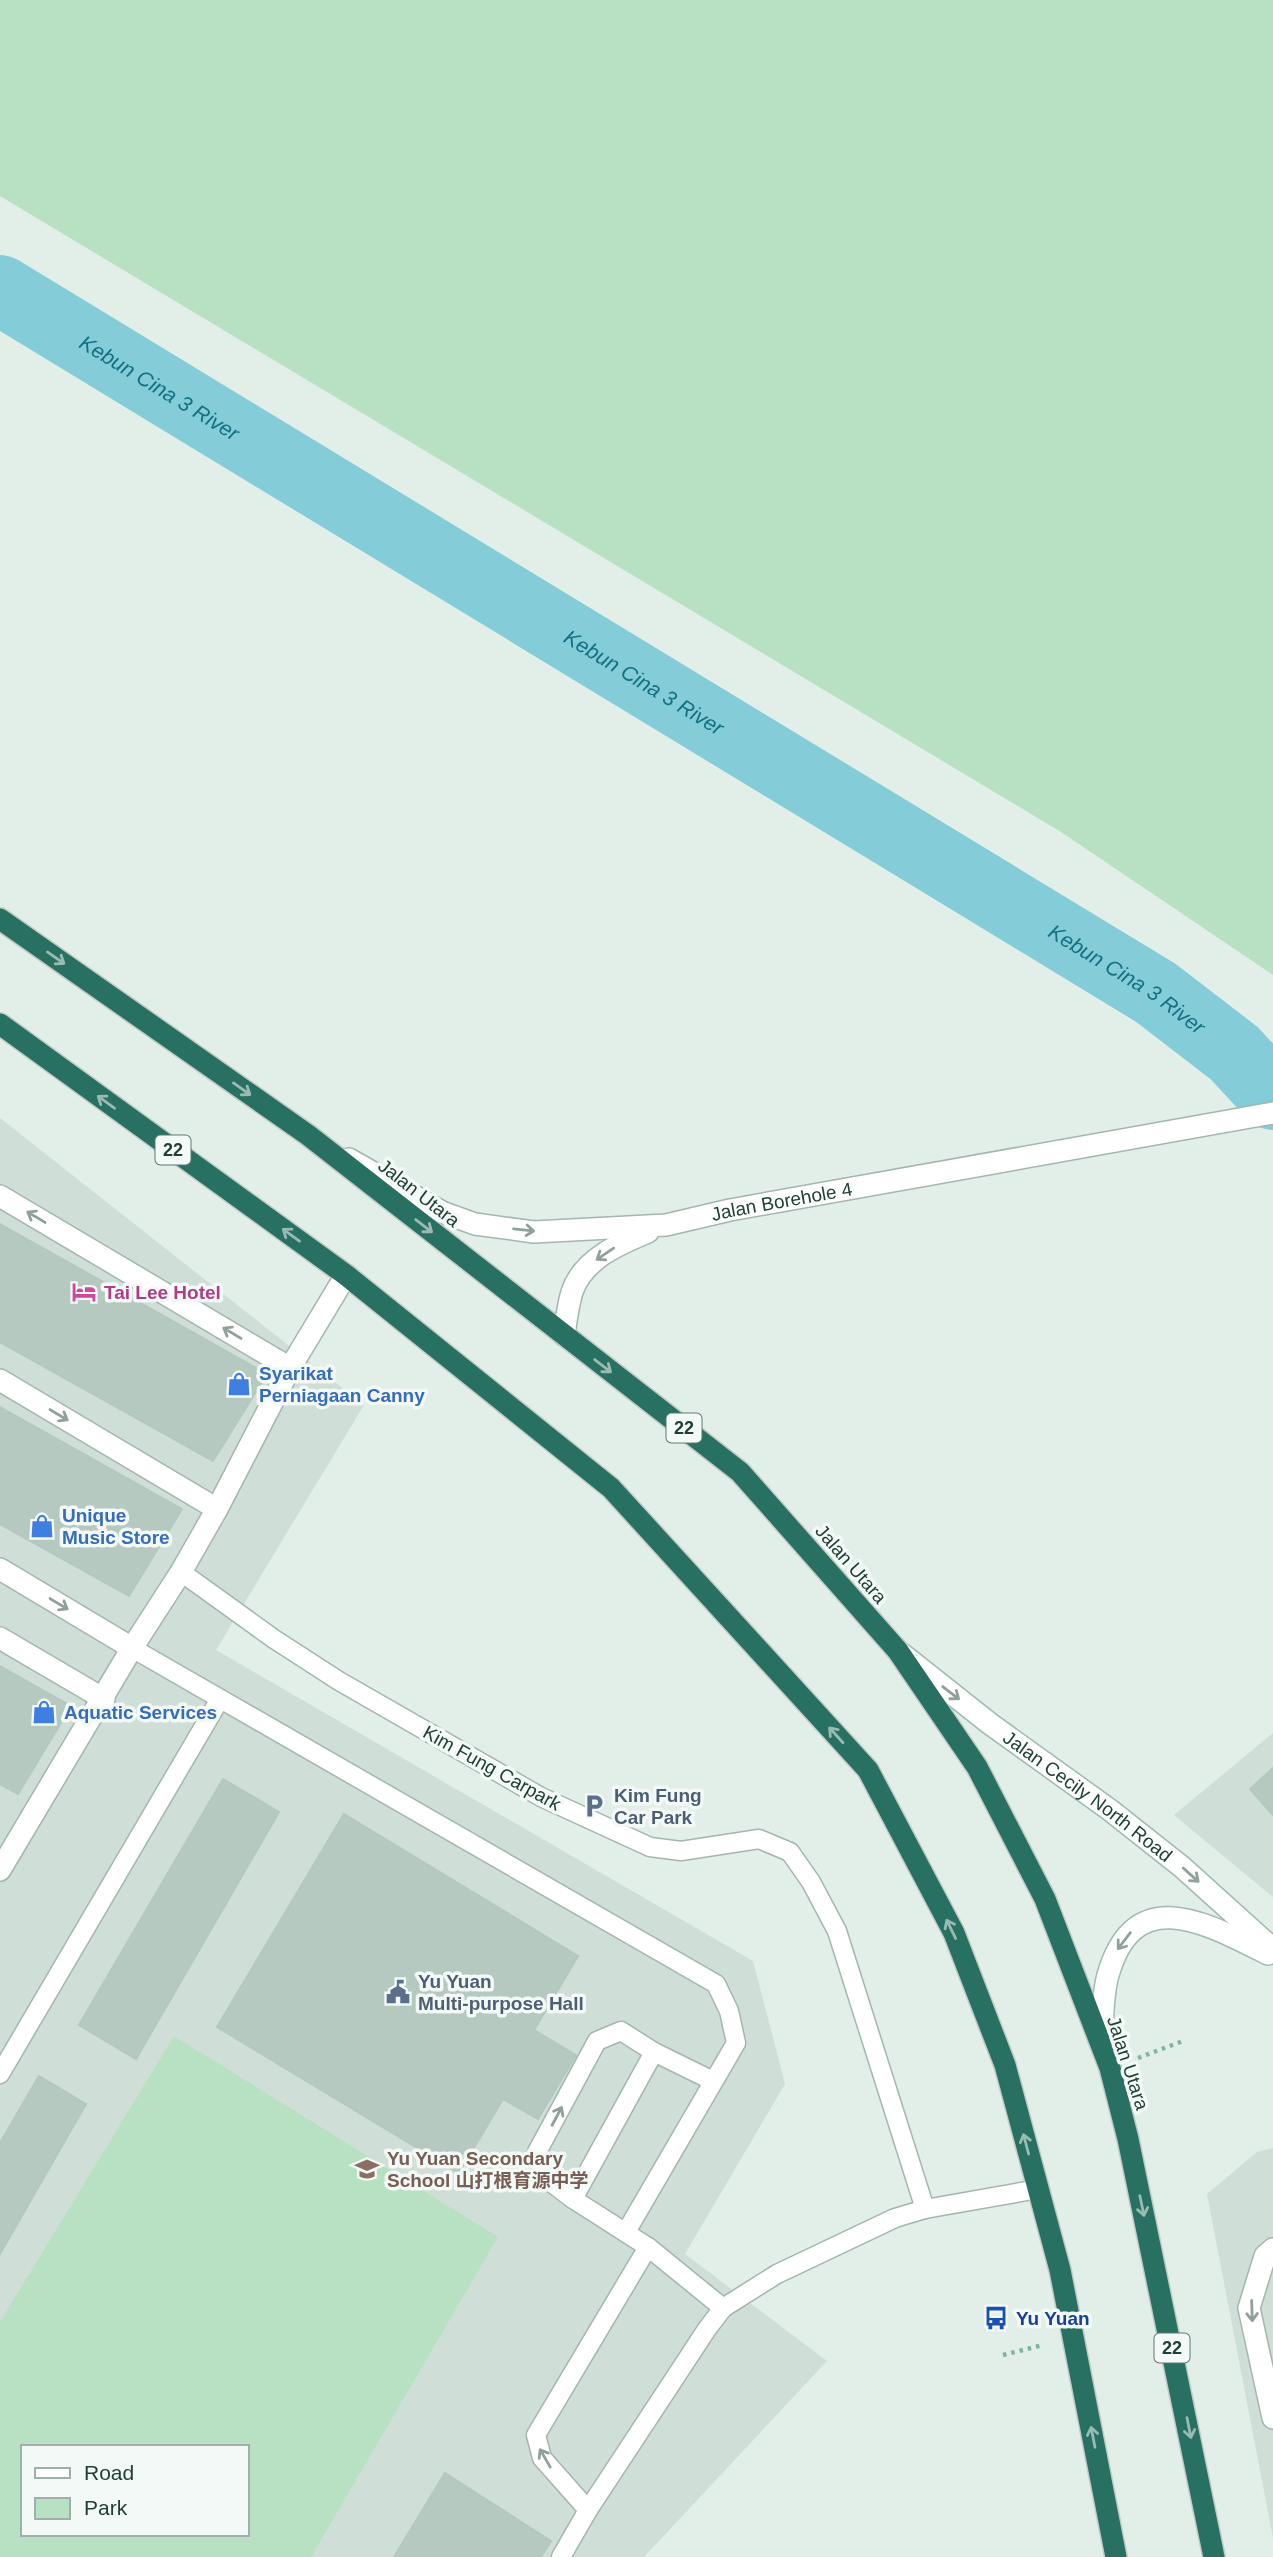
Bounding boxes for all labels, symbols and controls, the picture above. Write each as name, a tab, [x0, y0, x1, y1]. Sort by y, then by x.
water label: Kebun Cina 3 River	[76, 330, 244, 445]
water label: Kebun Cina 3 River	[560, 625, 729, 739]
water label: Kebun Cina 3 River	[1045, 919, 1211, 1039]
one-way arrow	[46, 951, 65, 965]
one-way arrow	[232, 1082, 251, 1096]
one-way arrow	[98, 1094, 116, 1109]
road number: 22	[156, 1135, 190, 1164]
street label: Jalan Utara	[374, 1155, 464, 1231]
street label: Jalan Borehole 4	[709, 1178, 854, 1225]
one-way arrow	[26, 1210, 46, 1224]
one-way arrow	[414, 1218, 433, 1233]
one-way arrow	[512, 1224, 535, 1237]
one-way arrow	[281, 1228, 300, 1243]
one-way arrow	[595, 1247, 615, 1261]
hotel icon: Tai Lee Hotel	[70, 1278, 98, 1306]
place label: Tai Lee Hotel	[104, 1282, 221, 1303]
one-way arrow	[222, 1326, 242, 1340]
one-way arrow	[594, 1358, 612, 1373]
place label: Syarikat Perniagaan Canny	[259, 1363, 425, 1406]
shop icon: Syarikat Perniagaan Canny	[225, 1370, 253, 1398]
one-way arrow	[48, 1408, 68, 1422]
road number: 22	[666, 1414, 702, 1442]
place label: Unique Music Store	[62, 1505, 170, 1548]
shop icon: Unique Music Store	[28, 1512, 56, 1540]
street label: Jalan Utara	[811, 1520, 891, 1608]
one-way arrow	[48, 1598, 68, 1612]
one-way arrow	[942, 1686, 960, 1701]
shop icon: Aquatic Services	[30, 1698, 58, 1726]
place label: Aquatic Services	[64, 1702, 217, 1723]
street label: Kim Fung Carpark	[419, 1721, 565, 1815]
one-way arrow	[828, 1726, 844, 1744]
street label: Jalan Cecily North Road	[999, 1726, 1176, 1866]
place label: Kim Fung Car Park	[614, 1785, 702, 1828]
parking icon: Kim Fung Car Park	[580, 1792, 608, 1820]
one-way arrow	[1182, 1867, 1200, 1883]
one-way arrow	[944, 1919, 958, 1940]
one-way arrow	[1116, 1931, 1131, 1949]
place label: Yu Yuan Multi-purpose Hall	[418, 1971, 584, 2014]
public building icon: Yu Yuan Multi-purpose Hall	[384, 1978, 412, 2006]
street label: Jalan Utara	[1103, 2014, 1153, 2113]
one-way arrow	[550, 2106, 564, 2126]
one-way arrow	[1019, 2133, 1032, 2155]
place label: Yu Yuan Secondary School 山打根育源中学	[387, 2148, 589, 2191]
school or university icon: Yu Yuan Secondary School 山打根育源中学	[353, 2155, 381, 2183]
one-way arrow	[1135, 2194, 1149, 2217]
one-way arrow	[1245, 2299, 1259, 2322]
bus stop icon: Yu Yuan	[982, 2304, 1010, 2332]
place label: Yu Yuan	[1016, 2308, 1090, 2329]
road number: 22	[1154, 2334, 1190, 2362]
one-way arrow	[1182, 2416, 1196, 2439]
one-way arrow	[1086, 2426, 1099, 2449]
legend	[21, 2445, 248, 2536]
one-way arrow	[538, 2448, 552, 2468]
text: Road	[84, 2461, 134, 2484]
text: Park	[84, 2496, 128, 2519]

